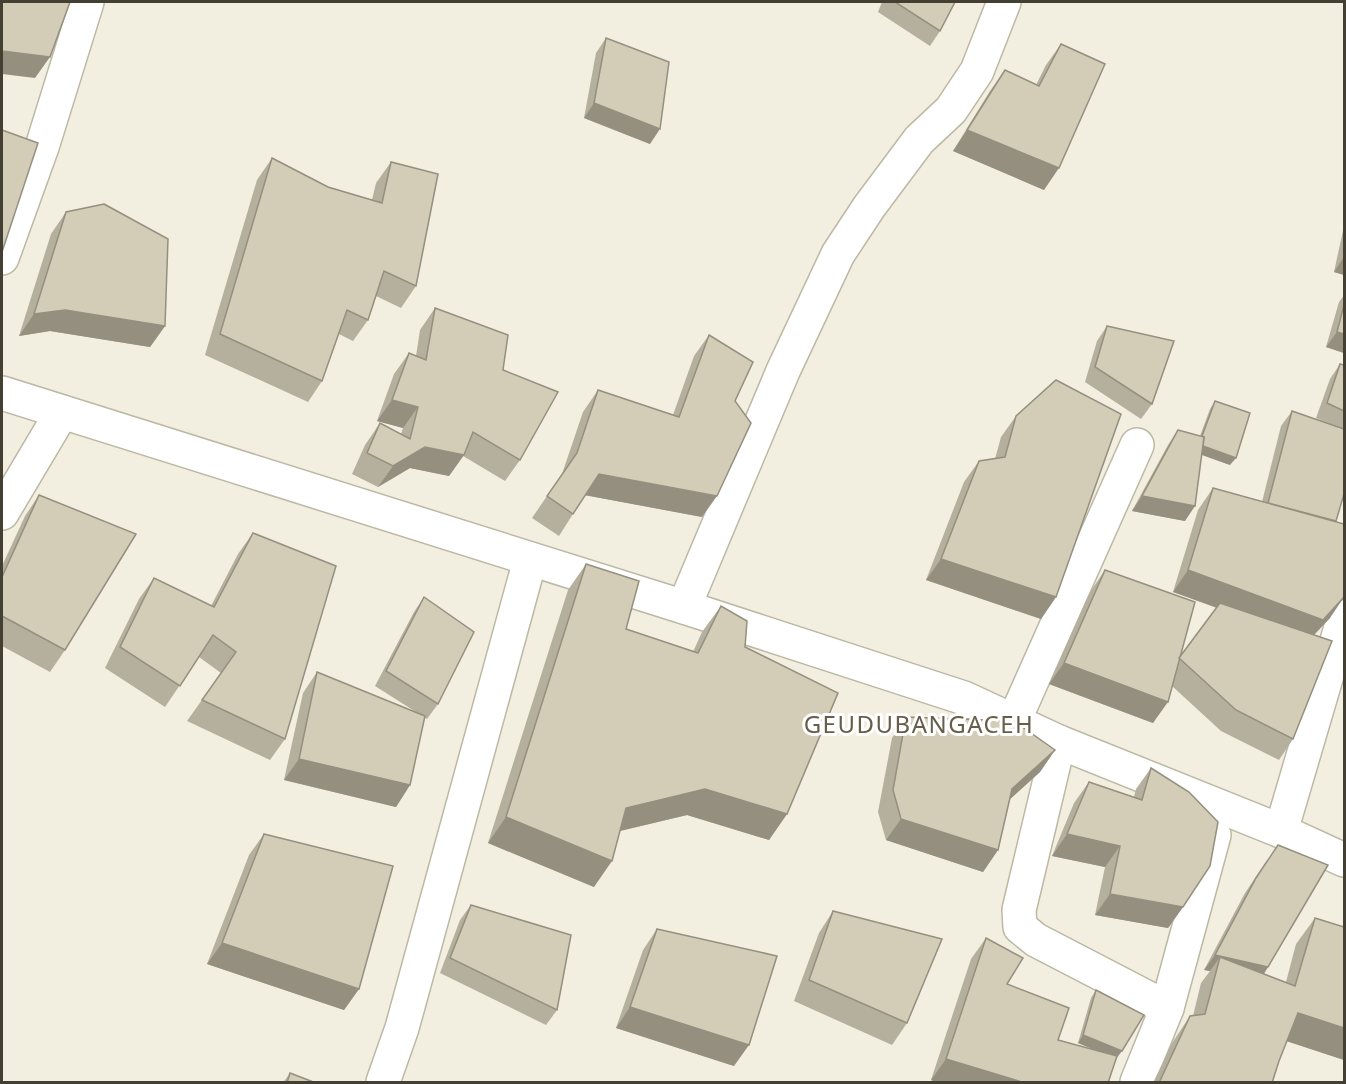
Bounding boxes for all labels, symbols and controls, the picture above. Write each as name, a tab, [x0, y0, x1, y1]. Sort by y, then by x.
district label: GEUDUBANGACEH	[804, 707, 1034, 740]

